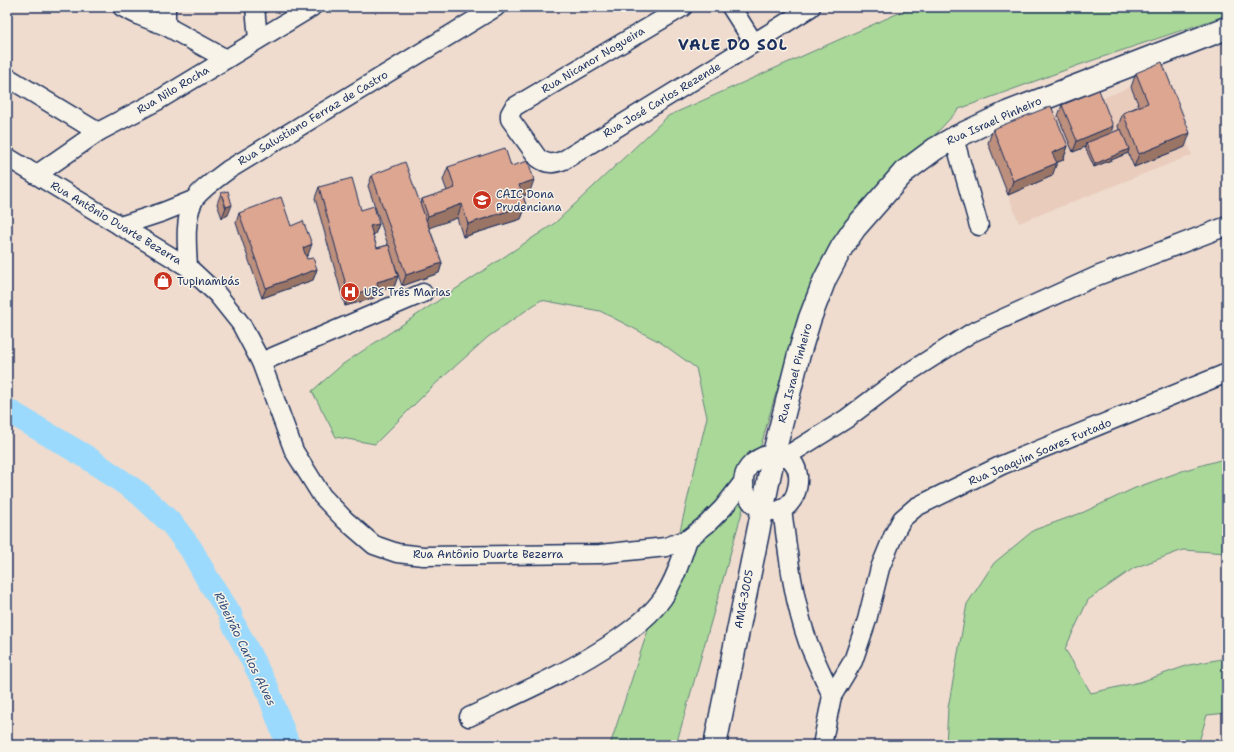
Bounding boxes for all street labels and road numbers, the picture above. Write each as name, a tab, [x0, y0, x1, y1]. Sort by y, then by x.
street label: Rua Nicanor Nogueira	[539, 23, 648, 97]
street label: Rua José Carlos Rezende	[600, 59, 724, 141]
street label: Rua Nilo Rocha	[134, 62, 212, 118]
street label: Rua Salustiano Ferraz de Castro	[235, 67, 391, 169]
street label: Rua Israel Pinheiro	[944, 93, 1044, 149]
street label: Rua Antônio Duarte Bezerra	[48, 178, 184, 268]
street label: Rua Israel Pinheiro	[774, 321, 816, 425]
street label: Rua Joaquim Soares Furtado	[966, 415, 1114, 489]
street label: Rua Antônio Duarte Bezerra	[413, 547, 563, 562]
street label: AMG-3005	[731, 568, 757, 630]

